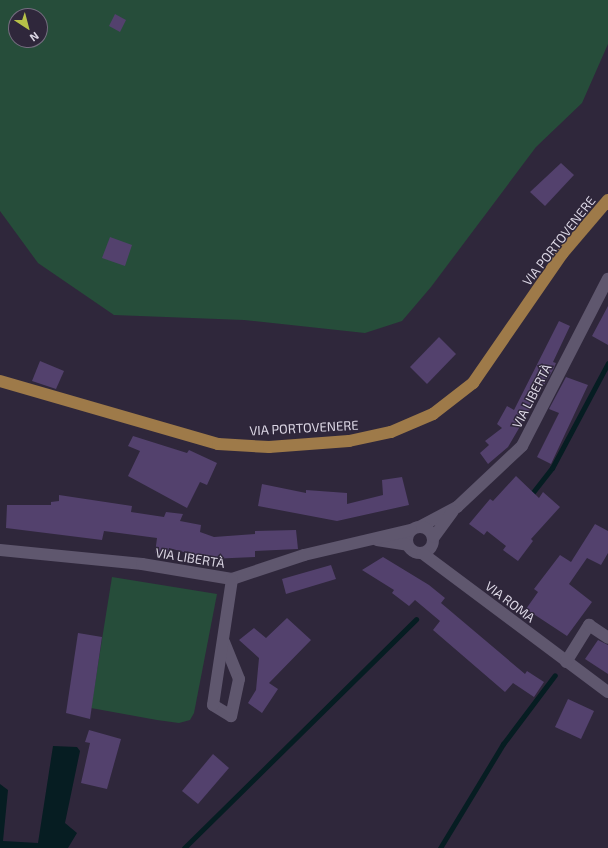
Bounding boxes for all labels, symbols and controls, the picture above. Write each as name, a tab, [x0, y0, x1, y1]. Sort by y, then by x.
north arrow	[8, 8, 48, 48]
text: N	[28, 30, 42, 45]
street label: VIA PORTOVENERE	[519, 193, 599, 289]
street label: VIA LIBERTÀ	[509, 361, 555, 431]
street label: VIA PORTOVENERE	[249, 417, 359, 439]
street label: VIA LIBERTÀ	[154, 545, 226, 571]
street label: VIA ROMA	[482, 578, 538, 626]

